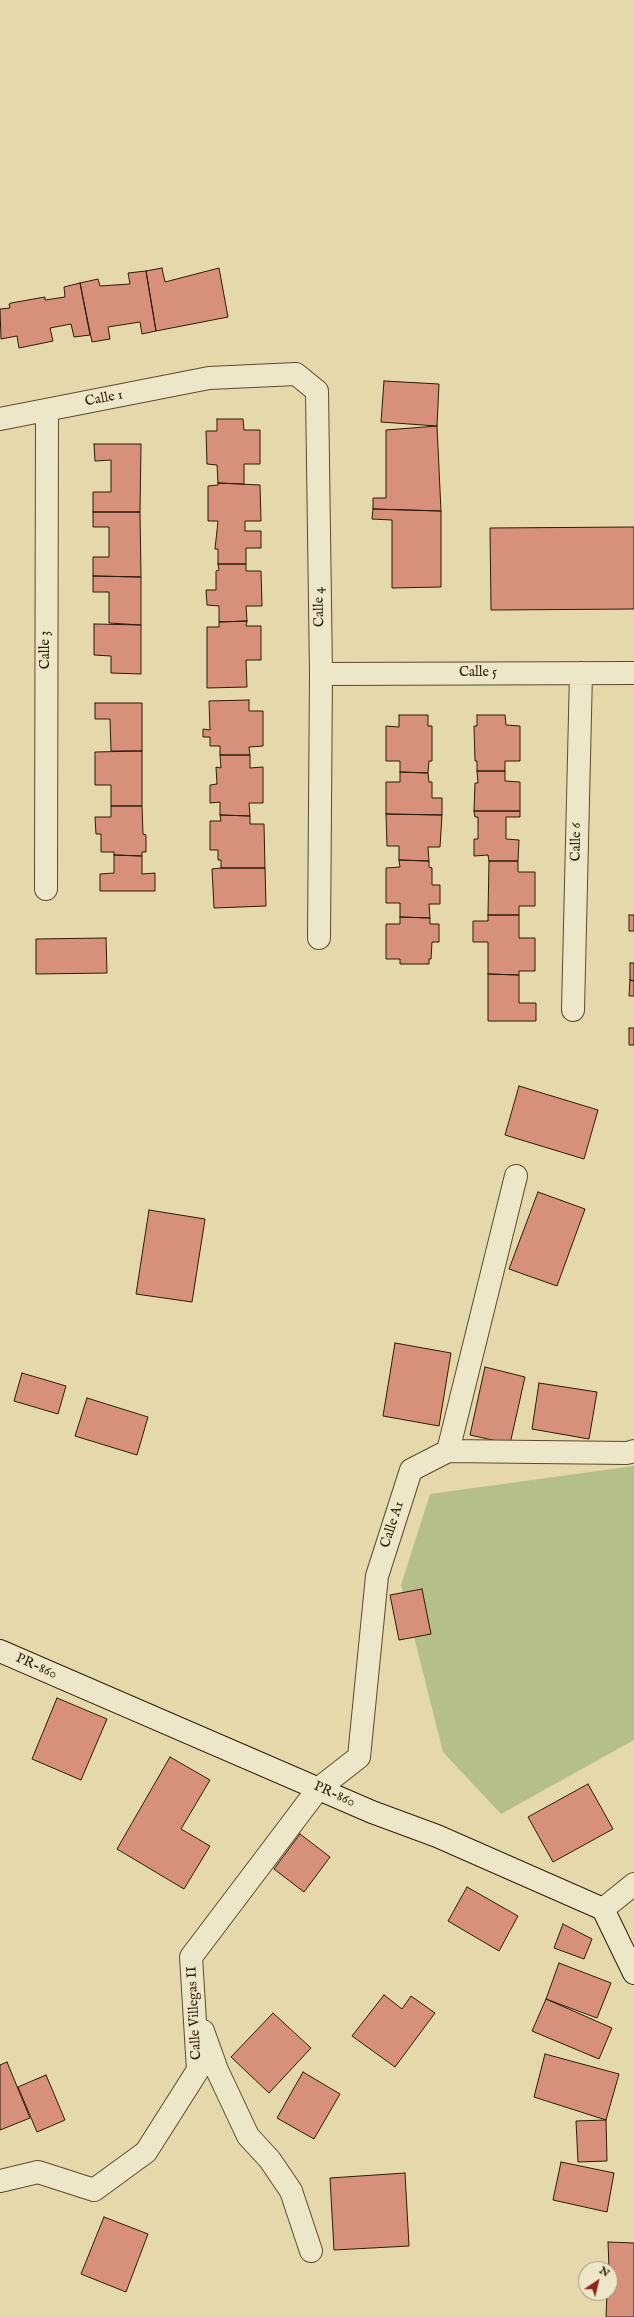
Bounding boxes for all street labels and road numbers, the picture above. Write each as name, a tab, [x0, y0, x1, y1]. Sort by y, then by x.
street label: Calle 1	[84, 387, 124, 411]
street label: Calle 4	[311, 587, 329, 627]
street label: Calle 3	[38, 631, 54, 669]
street label: Calle 5	[459, 665, 497, 681]
street label: Calle 6	[568, 822, 586, 862]
street label: Calle A1	[378, 1500, 408, 1550]
street label: PR-860	[13, 1650, 59, 1684]
street label: PR-860	[311, 1778, 357, 1812]
street label: Calle Villegas II	[184, 1966, 206, 2060]

